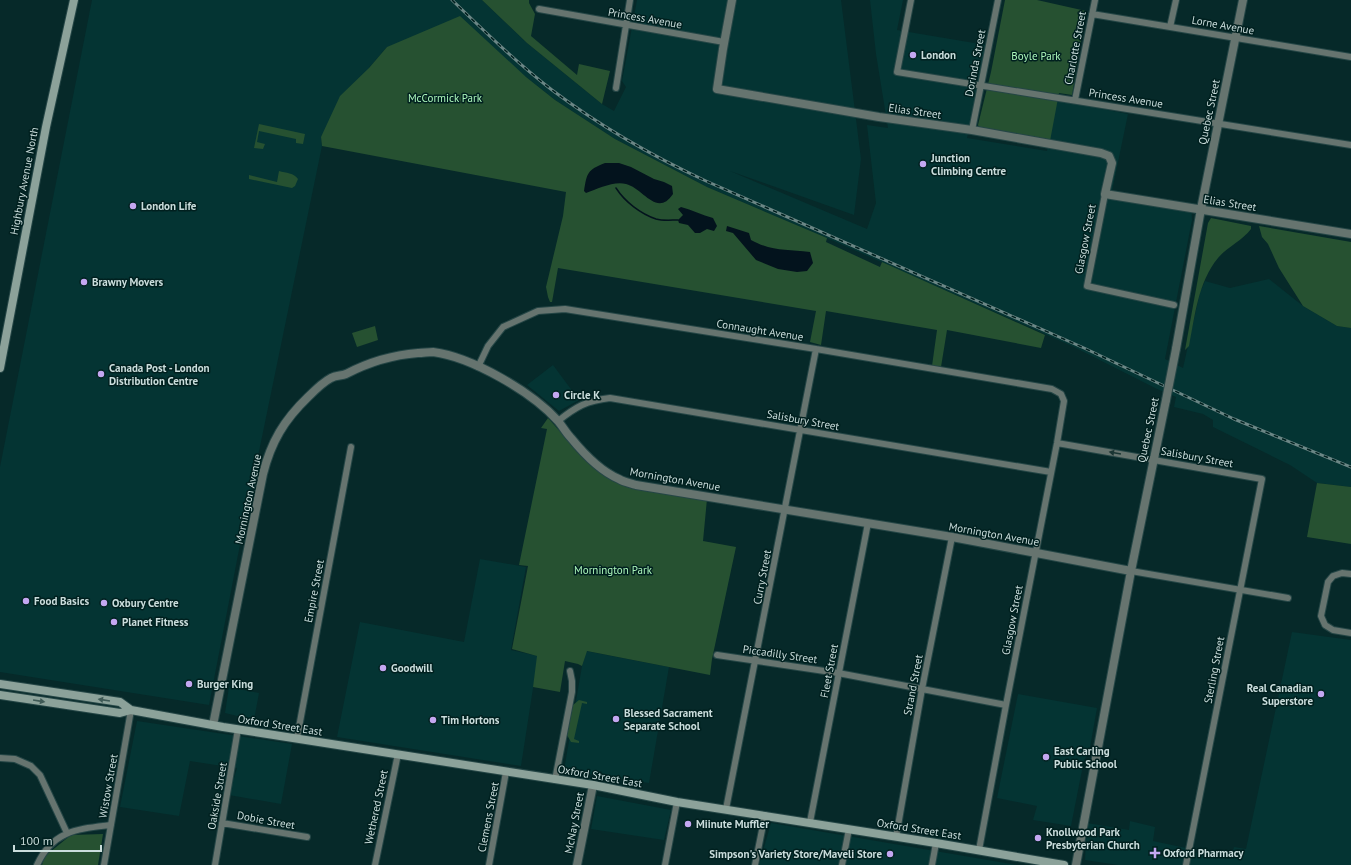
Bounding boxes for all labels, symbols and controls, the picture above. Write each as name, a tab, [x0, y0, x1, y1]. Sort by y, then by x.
street label: Princess Avenue	[607, 5, 684, 31]
street label: Charlotte Street	[1061, 10, 1089, 86]
street label: Lorne Avenue	[1191, 13, 1256, 37]
street label: Dorinda Street	[962, 28, 988, 98]
place label: London	[921, 48, 956, 62]
park label: Boyle Park	[1011, 49, 1061, 63]
marker: London	[908, 50, 918, 60]
street label: Quebec Street	[1195, 78, 1223, 146]
street label: Princess Avenue	[1088, 85, 1165, 111]
park label: McCormick Park	[408, 91, 483, 105]
street label: Elias Street	[888, 100, 943, 122]
street label: Highbury Avenue North	[7, 126, 41, 236]
place label: Junction Climbing Centre	[930, 151, 1007, 178]
marker: Junction Climbing Centre	[918, 159, 928, 169]
street label: Elias Street	[1203, 192, 1258, 214]
place label: London Life	[141, 199, 197, 213]
marker: London Life	[128, 201, 138, 211]
street label: Glasgow Street	[1071, 203, 1099, 275]
place label: Brawny Movers	[92, 275, 164, 289]
marker: Brawny Movers	[79, 277, 89, 287]
street label: Connaught Avenue	[716, 316, 805, 344]
place label: Canada Post - London Distribution Centre	[109, 361, 210, 388]
marker: Canada Post - London Distribution Centre	[96, 369, 106, 379]
place label: Circle K	[564, 388, 600, 402]
marker: Circle K	[551, 390, 561, 400]
street label: Quebec Street	[1134, 396, 1162, 464]
street label: Salisbury Street	[766, 407, 841, 433]
street label: Salisbury Street	[1160, 444, 1235, 470]
one-way arrow	[1109, 450, 1121, 456]
street label: Mornington Avenue	[232, 452, 264, 545]
street label: Mornington Avenue	[629, 464, 722, 494]
street label: Mornington Avenue	[948, 519, 1041, 549]
street label: Curry Street	[750, 548, 774, 605]
street label: Empire Street	[301, 558, 327, 624]
park label: Mornington Park	[574, 563, 653, 577]
street label: Glasgow Street	[998, 584, 1026, 656]
place label: Food Basics	[34, 594, 89, 608]
marker: Food Basics	[21, 596, 31, 606]
place label: Oxbury Centre	[112, 596, 179, 610]
marker: Oxbury Centre	[99, 598, 109, 608]
place label: Planet Fitness	[122, 615, 189, 629]
marker: Planet Fitness	[109, 617, 119, 627]
street label: Sterling Street	[1201, 635, 1227, 705]
street label: Piccadilly Street	[742, 642, 819, 666]
street label: Fleet Street	[817, 643, 841, 699]
street label: Strand Street	[900, 653, 926, 717]
place label: Goodwill	[391, 661, 434, 675]
marker: Goodwill	[378, 663, 388, 673]
place label: Burger King	[197, 677, 253, 691]
marker: Burger King	[184, 679, 194, 689]
place label: Real Canadian Superstore	[1247, 681, 1313, 708]
marker: Real Canadian Superstore	[1316, 689, 1326, 699]
one-way arrow	[98, 697, 110, 703]
one-way arrow	[32, 698, 45, 704]
place label: Blessed Sacrament Separate School	[624, 706, 713, 733]
street label: Oxford Street East	[237, 711, 324, 739]
place label: Tim Hortons	[441, 713, 500, 727]
marker: Blessed Sacrament Separate School	[611, 714, 621, 724]
marker: Tim Hortons	[428, 715, 438, 725]
place label: East Carling Public School	[1054, 744, 1118, 771]
marker: East Carling Public School	[1041, 752, 1051, 762]
street label: Wistow Street	[95, 753, 121, 819]
street label: Oakside Street	[204, 761, 230, 831]
street label: Oxford Street East	[557, 762, 644, 790]
street label: Wethered Street	[361, 768, 391, 846]
street label: Clemens Street	[474, 780, 502, 853]
street label: McNay Street	[561, 791, 587, 855]
street label: Dobie Street	[236, 808, 296, 832]
street label: Oxford Street East	[876, 815, 963, 843]
place label: Miinute Muffler	[696, 817, 769, 831]
marker: Miinute Muffler	[683, 819, 693, 829]
place label: Knollwood Park Presbyterian Church	[1046, 825, 1140, 852]
scale bar	[14, 827, 101, 853]
text: 100 m	[20, 833, 53, 848]
marker: Knollwood Park Presbyterian Church	[1033, 833, 1043, 843]
place label: Oxford Pharmacy	[1163, 846, 1244, 860]
place label: Simpson's Variety Store/Maveli Store	[709, 847, 882, 861]
marker: Oxford Pharmacy	[1150, 848, 1160, 858]
marker: Simpson's Variety Store/Maveli Store	[885, 849, 895, 859]

